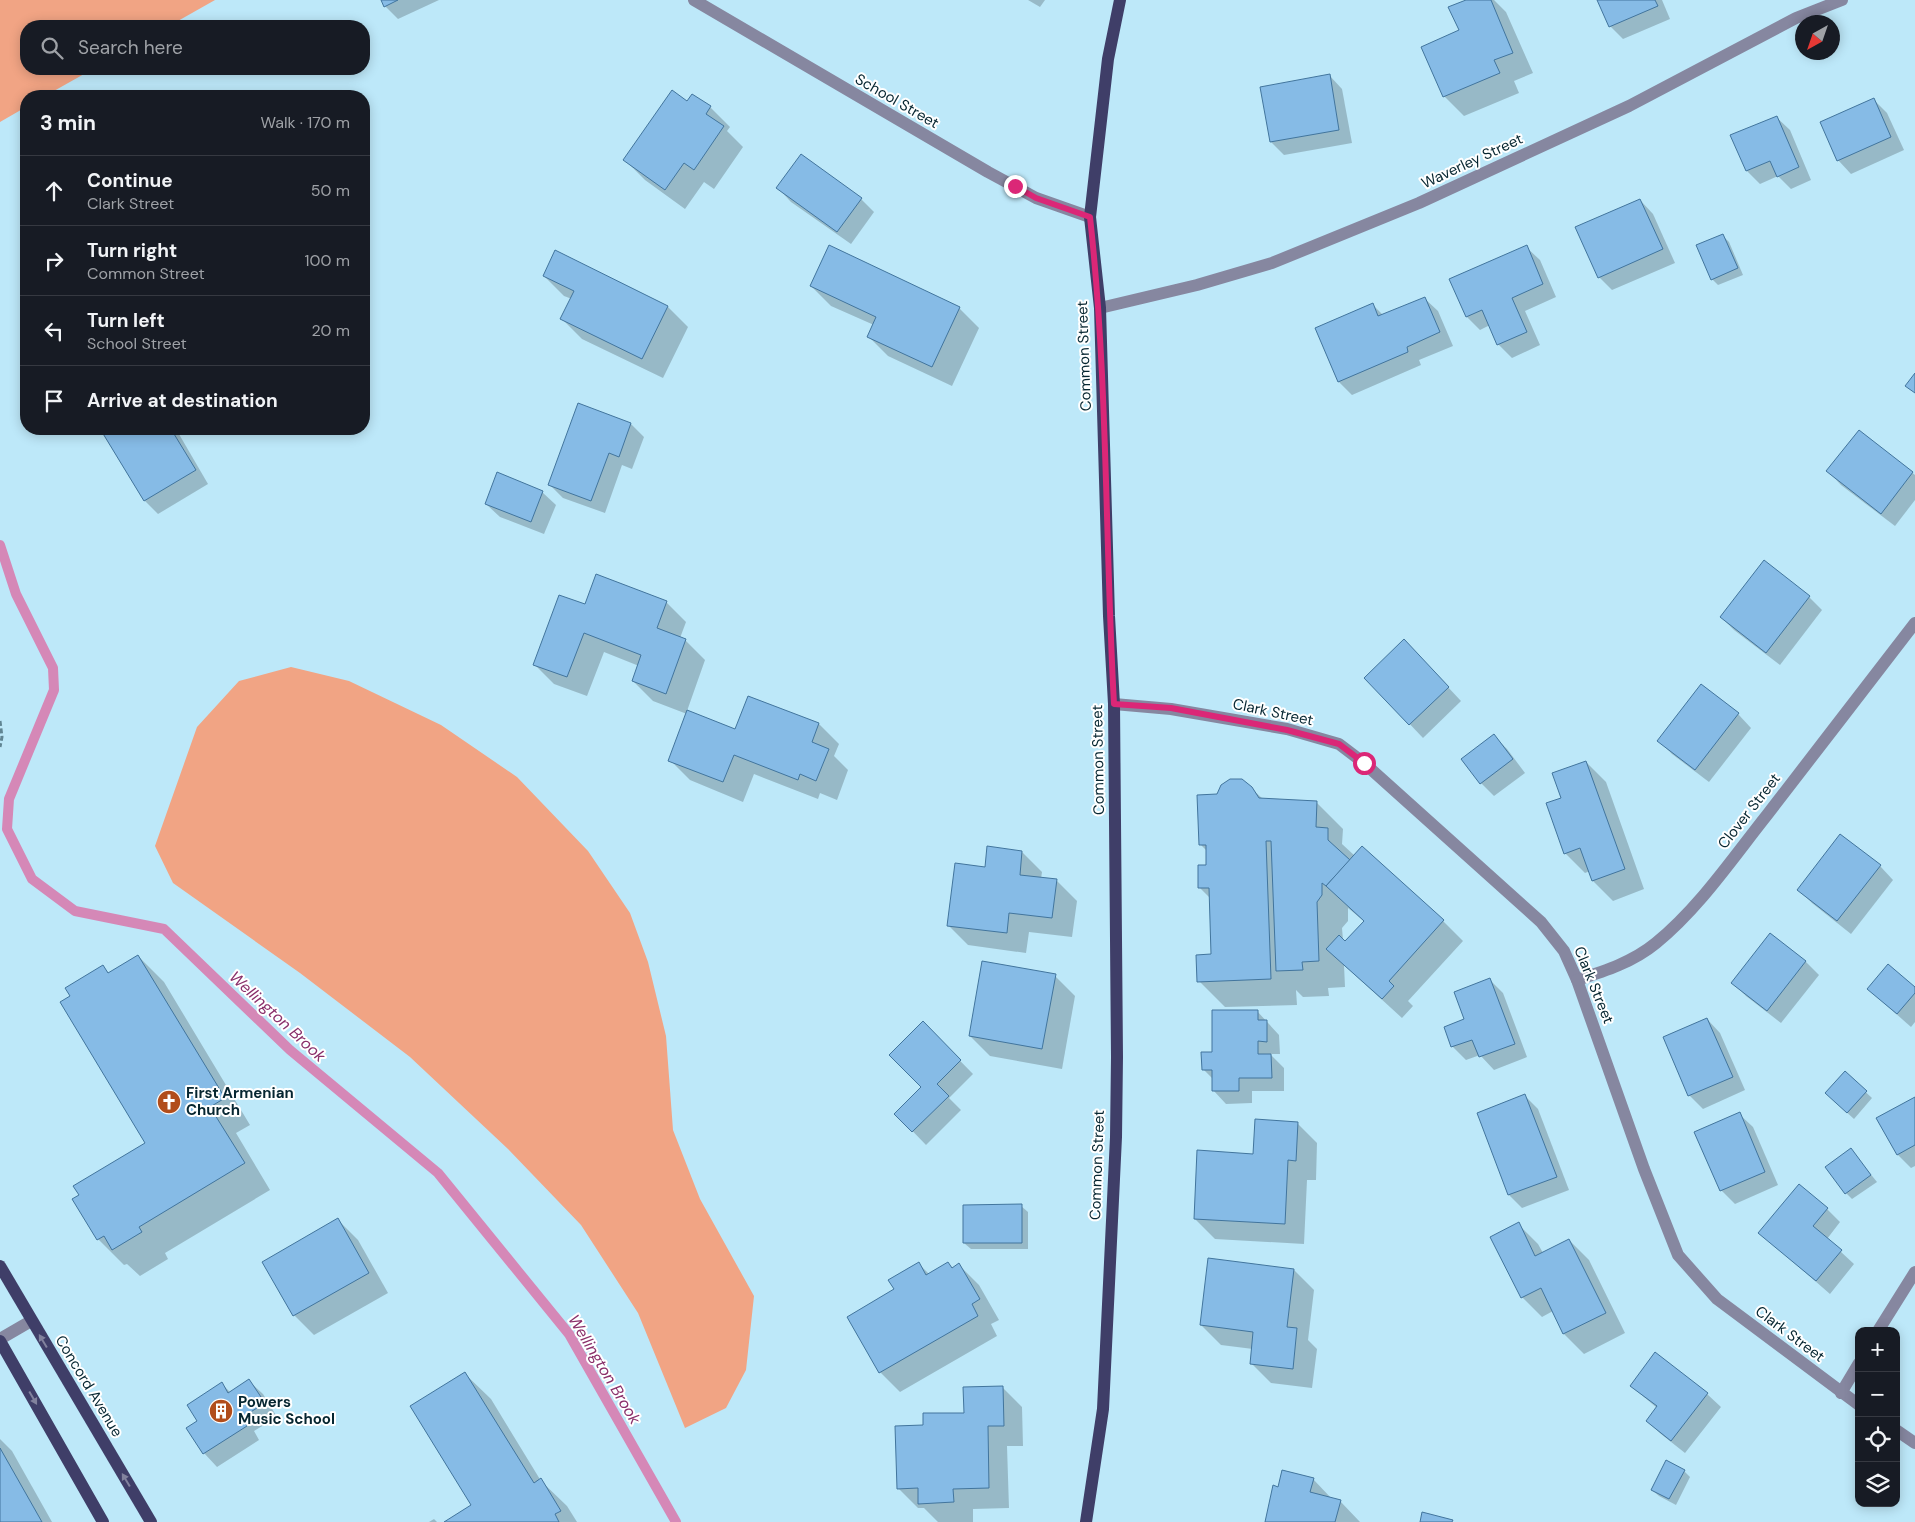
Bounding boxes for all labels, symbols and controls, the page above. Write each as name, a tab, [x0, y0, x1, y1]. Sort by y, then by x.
north arrow	[1795, 15, 1840, 60]
search box	[20, 20, 370, 75]
icon: search	[38, 34, 66, 62]
text: Search here	[78, 35, 183, 60]
street label: School Street	[851, 69, 943, 133]
text: 3 min	[40, 109, 96, 137]
text: Walk · 170 m	[261, 112, 350, 133]
street label: Waverley Street	[1418, 129, 1526, 193]
text: Continue	[87, 168, 173, 193]
route end	[1004, 175, 1027, 198]
icon: ahead	[40, 177, 68, 205]
text: 50 m	[311, 180, 350, 201]
text: Clark Street	[87, 193, 174, 214]
text: Turn right	[87, 238, 177, 263]
icon: right	[40, 247, 68, 275]
text: 100 m	[305, 250, 350, 271]
text: Common Street	[87, 263, 205, 284]
street label: Common Street	[1072, 300, 1096, 412]
text: Turn left	[87, 308, 165, 333]
icon: left	[40, 317, 68, 345]
text: 20 m	[311, 320, 350, 341]
text: School Street	[87, 333, 187, 354]
icon: arrive	[40, 387, 68, 415]
text: Arrive at destination	[87, 388, 278, 413]
street label: Clark Street	[1231, 694, 1315, 730]
street label: Common Street	[1087, 705, 1109, 815]
route start	[1353, 752, 1376, 775]
street label: Clover Street	[1713, 769, 1785, 853]
street label: Clark Street	[1569, 943, 1619, 1027]
water label: Wellington Brook	[225, 966, 331, 1067]
place label: First Armenian Church	[186, 1083, 294, 1120]
church icon: First Armenian Church	[156, 1089, 182, 1115]
street label: Common Street	[1085, 1109, 1109, 1221]
street label: Clark Street	[1751, 1301, 1829, 1367]
water label: Wellington Brook	[563, 1310, 646, 1429]
map controls	[1855, 1327, 1900, 1507]
button: +	[1855, 1327, 1900, 1372]
street label: Concord Avenue	[51, 1331, 127, 1441]
one-way arrow	[39, 1334, 48, 1347]
button: −	[1855, 1372, 1900, 1417]
one-way arrow	[29, 1391, 37, 1406]
place label: Powers Music School	[238, 1392, 335, 1429]
building icon: Powers Music School	[208, 1398, 234, 1424]
button: locate	[1855, 1417, 1900, 1462]
button: layers	[1855, 1462, 1900, 1507]
one-way arrow	[122, 1474, 131, 1487]

